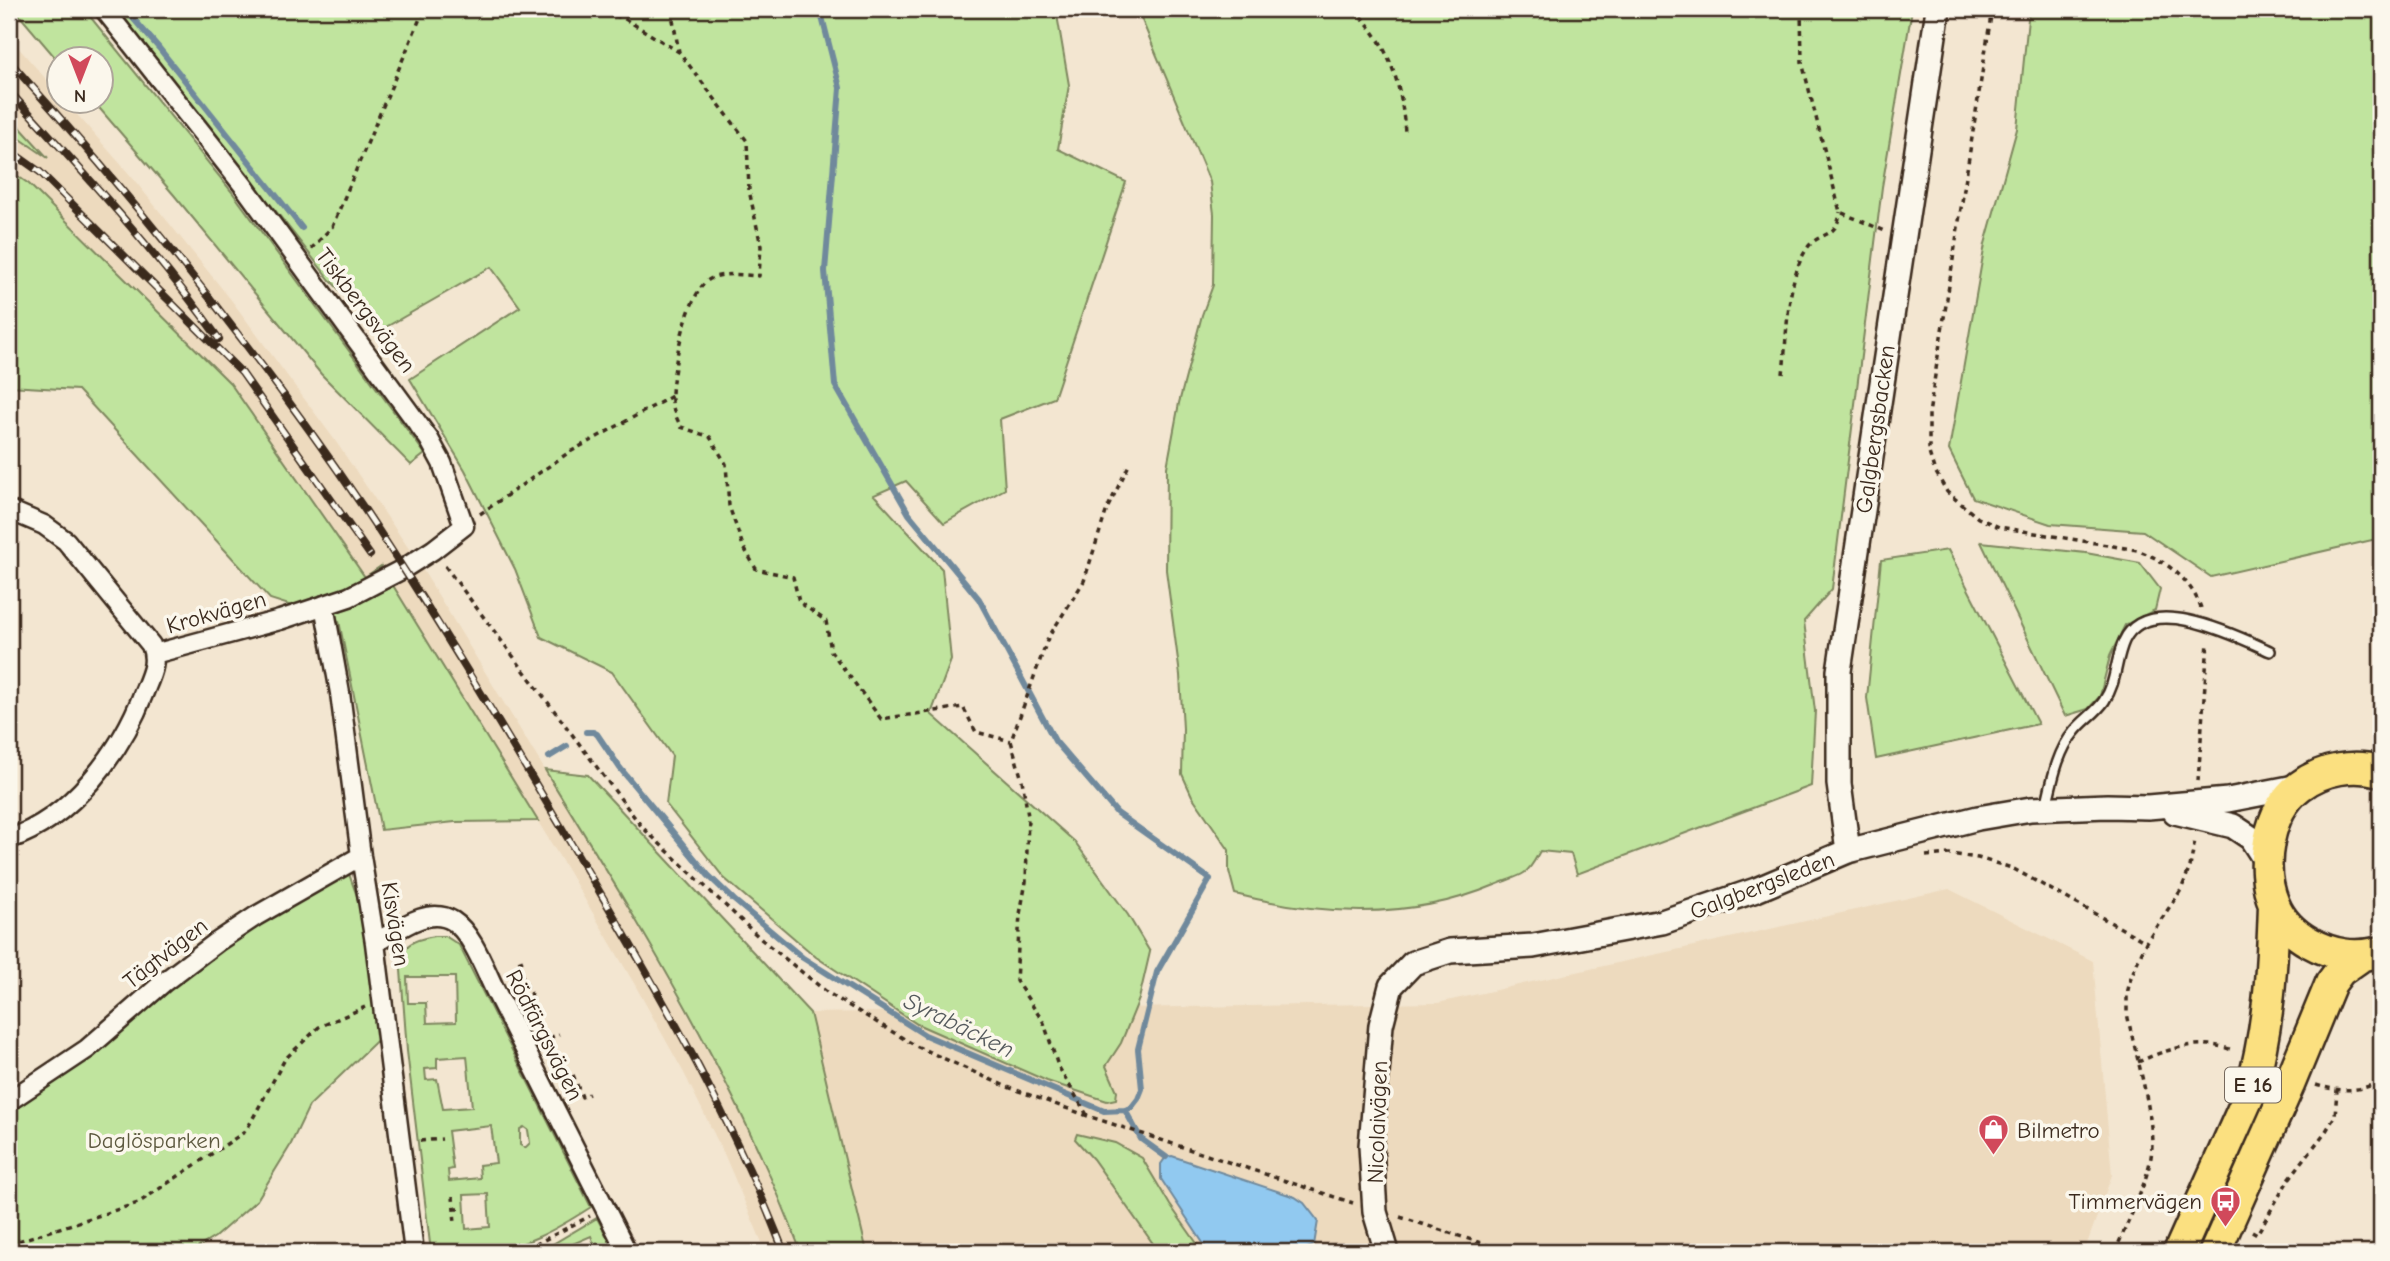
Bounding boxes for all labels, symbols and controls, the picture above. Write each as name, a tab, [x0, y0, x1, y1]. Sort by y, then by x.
north arrow	[46, 46, 116, 116]
text: N	[74, 85, 86, 107]
street label: Tiskbergsvägen	[310, 243, 421, 378]
street label: Galgbergsbacken	[1850, 343, 1901, 515]
street label: Krokvägen	[163, 585, 269, 640]
street label: Galgbergsleden	[1686, 846, 1838, 925]
street label: Kisvägen	[376, 880, 415, 968]
street label: Tägtvägen	[118, 912, 213, 995]
street label: Rödfärgsvägen	[500, 965, 589, 1105]
water label: Syrabäcken	[899, 986, 1019, 1064]
street label: Nicolaivägen	[1362, 1060, 1393, 1184]
road number: E 16	[2225, 1068, 2281, 1102]
shop icon: Bilmetro	[1977, 1113, 2011, 1157]
place label: Bilmetro	[2017, 1117, 2100, 1144]
park label: Daglösparken	[87, 1127, 221, 1154]
bus stop icon: Timmervägen	[2208, 1184, 2242, 1228]
place label: Timmervägen	[2069, 1188, 2202, 1215]

